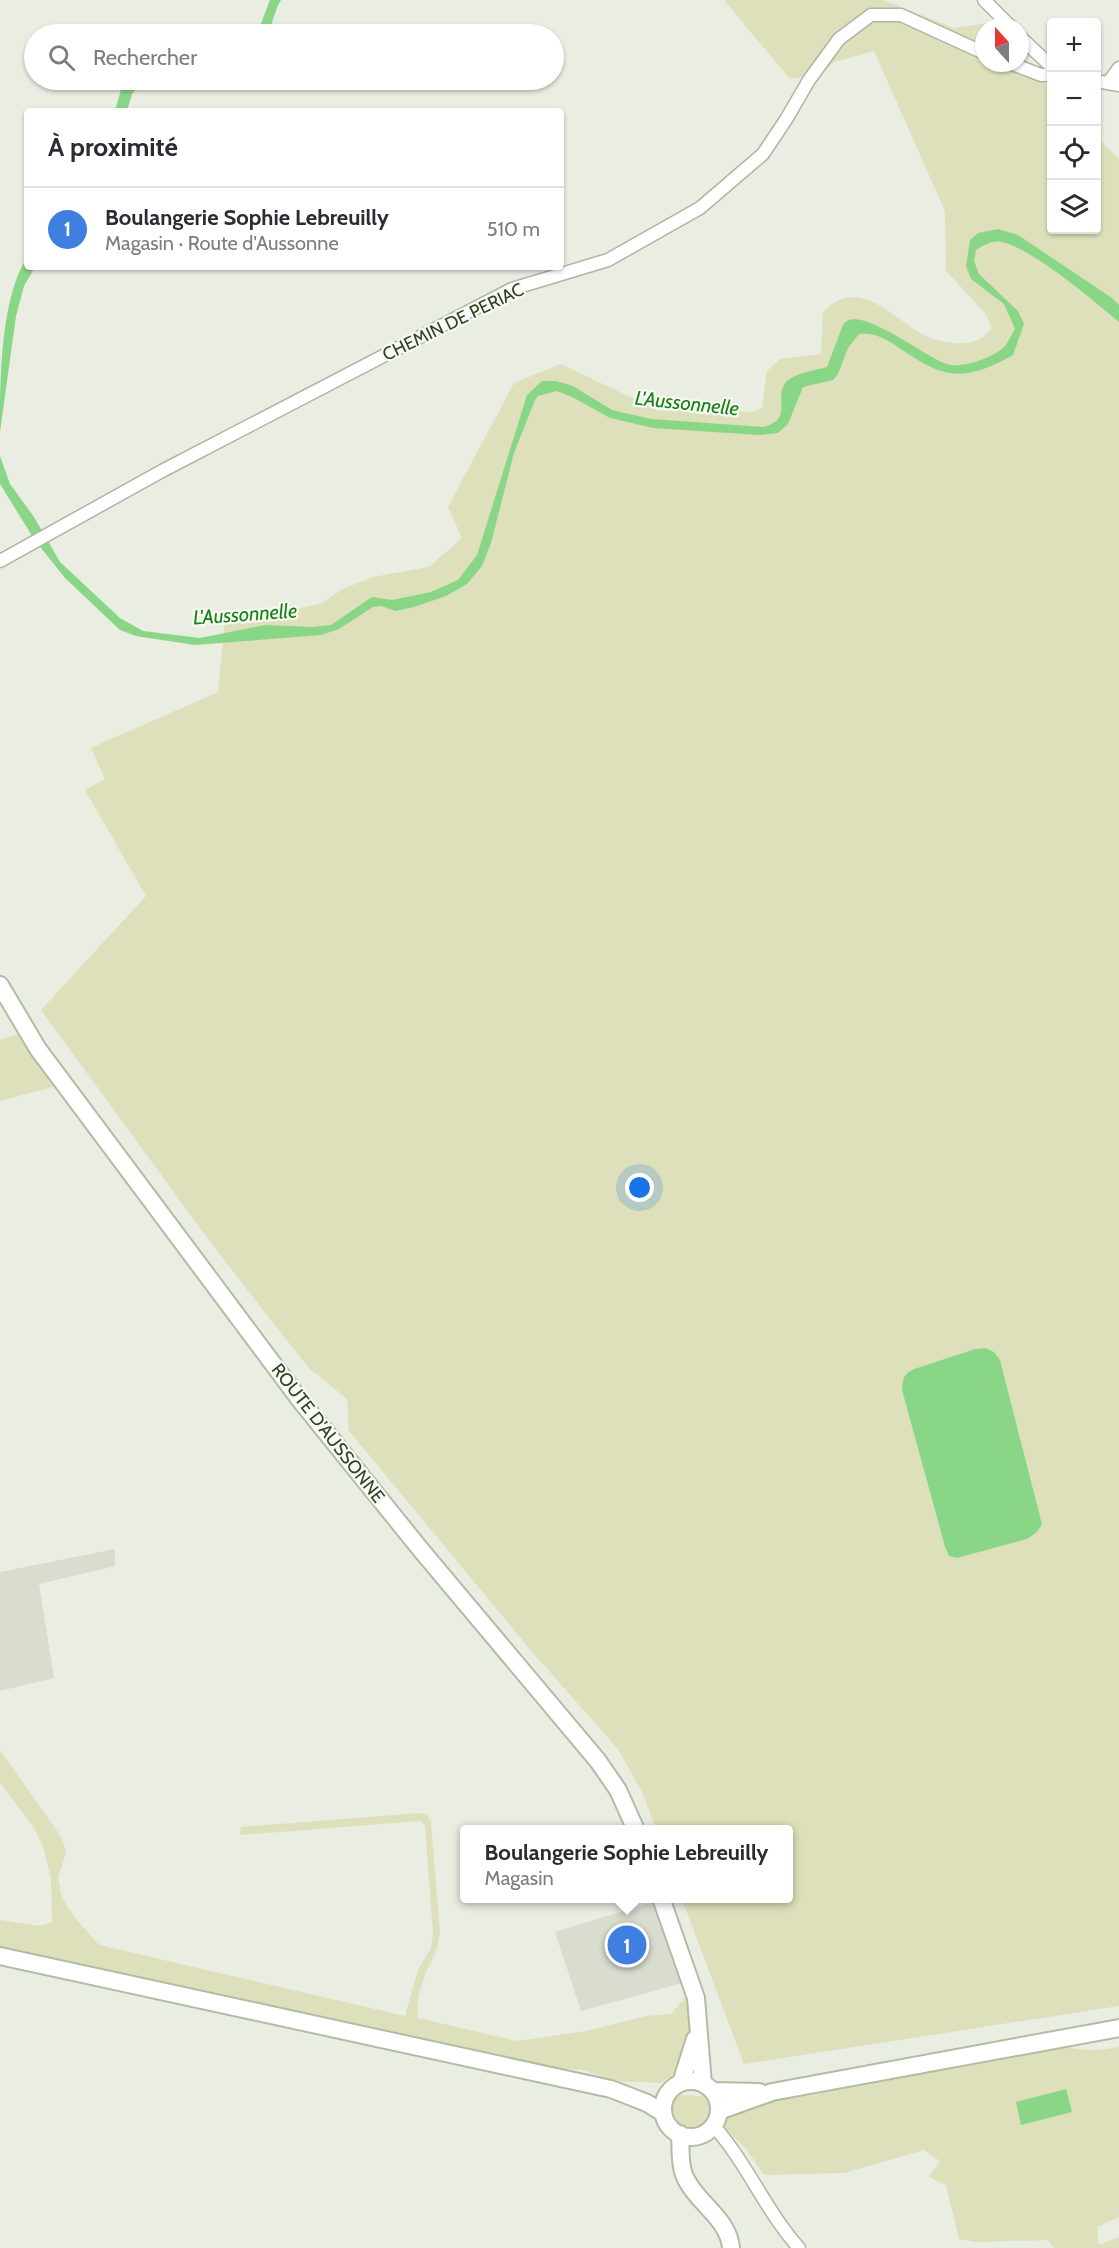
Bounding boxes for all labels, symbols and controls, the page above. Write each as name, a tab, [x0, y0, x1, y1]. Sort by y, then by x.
north arrow	[975, 18, 1029, 72]
map controls	[1047, 18, 1101, 234]
button: +	[1047, 18, 1101, 72]
search box	[24, 24, 564, 90]
icon: search	[45, 41, 78, 74]
text: Rechercher	[93, 44, 197, 71]
button: −	[1047, 72, 1101, 126]
button: locate	[1047, 126, 1101, 180]
text: À proximité	[48, 131, 178, 163]
button: layers	[1047, 180, 1101, 234]
text: Boulangerie Sophie Lebreuilly	[105, 204, 389, 231]
text: 1	[64, 217, 71, 241]
text: 510 m	[487, 217, 540, 241]
text: Magasin · Route d'Aussonne	[105, 231, 339, 255]
street label: CHEMIN DE PERIAC	[379, 278, 527, 366]
water label: L'Aussonnelle	[634, 386, 740, 420]
water label: L'Aussonnelle	[192, 598, 298, 630]
your location	[625, 1173, 654, 1202]
street label: ROUTE D'AUSSONNE	[267, 1359, 389, 1507]
popup	[460, 1825, 793, 1903]
text: Boulangerie Sophie Lebreuilly	[485, 1839, 768, 1866]
text: Magasin	[485, 1866, 554, 1890]
pin: 1	[608, 1922, 646, 1968]

